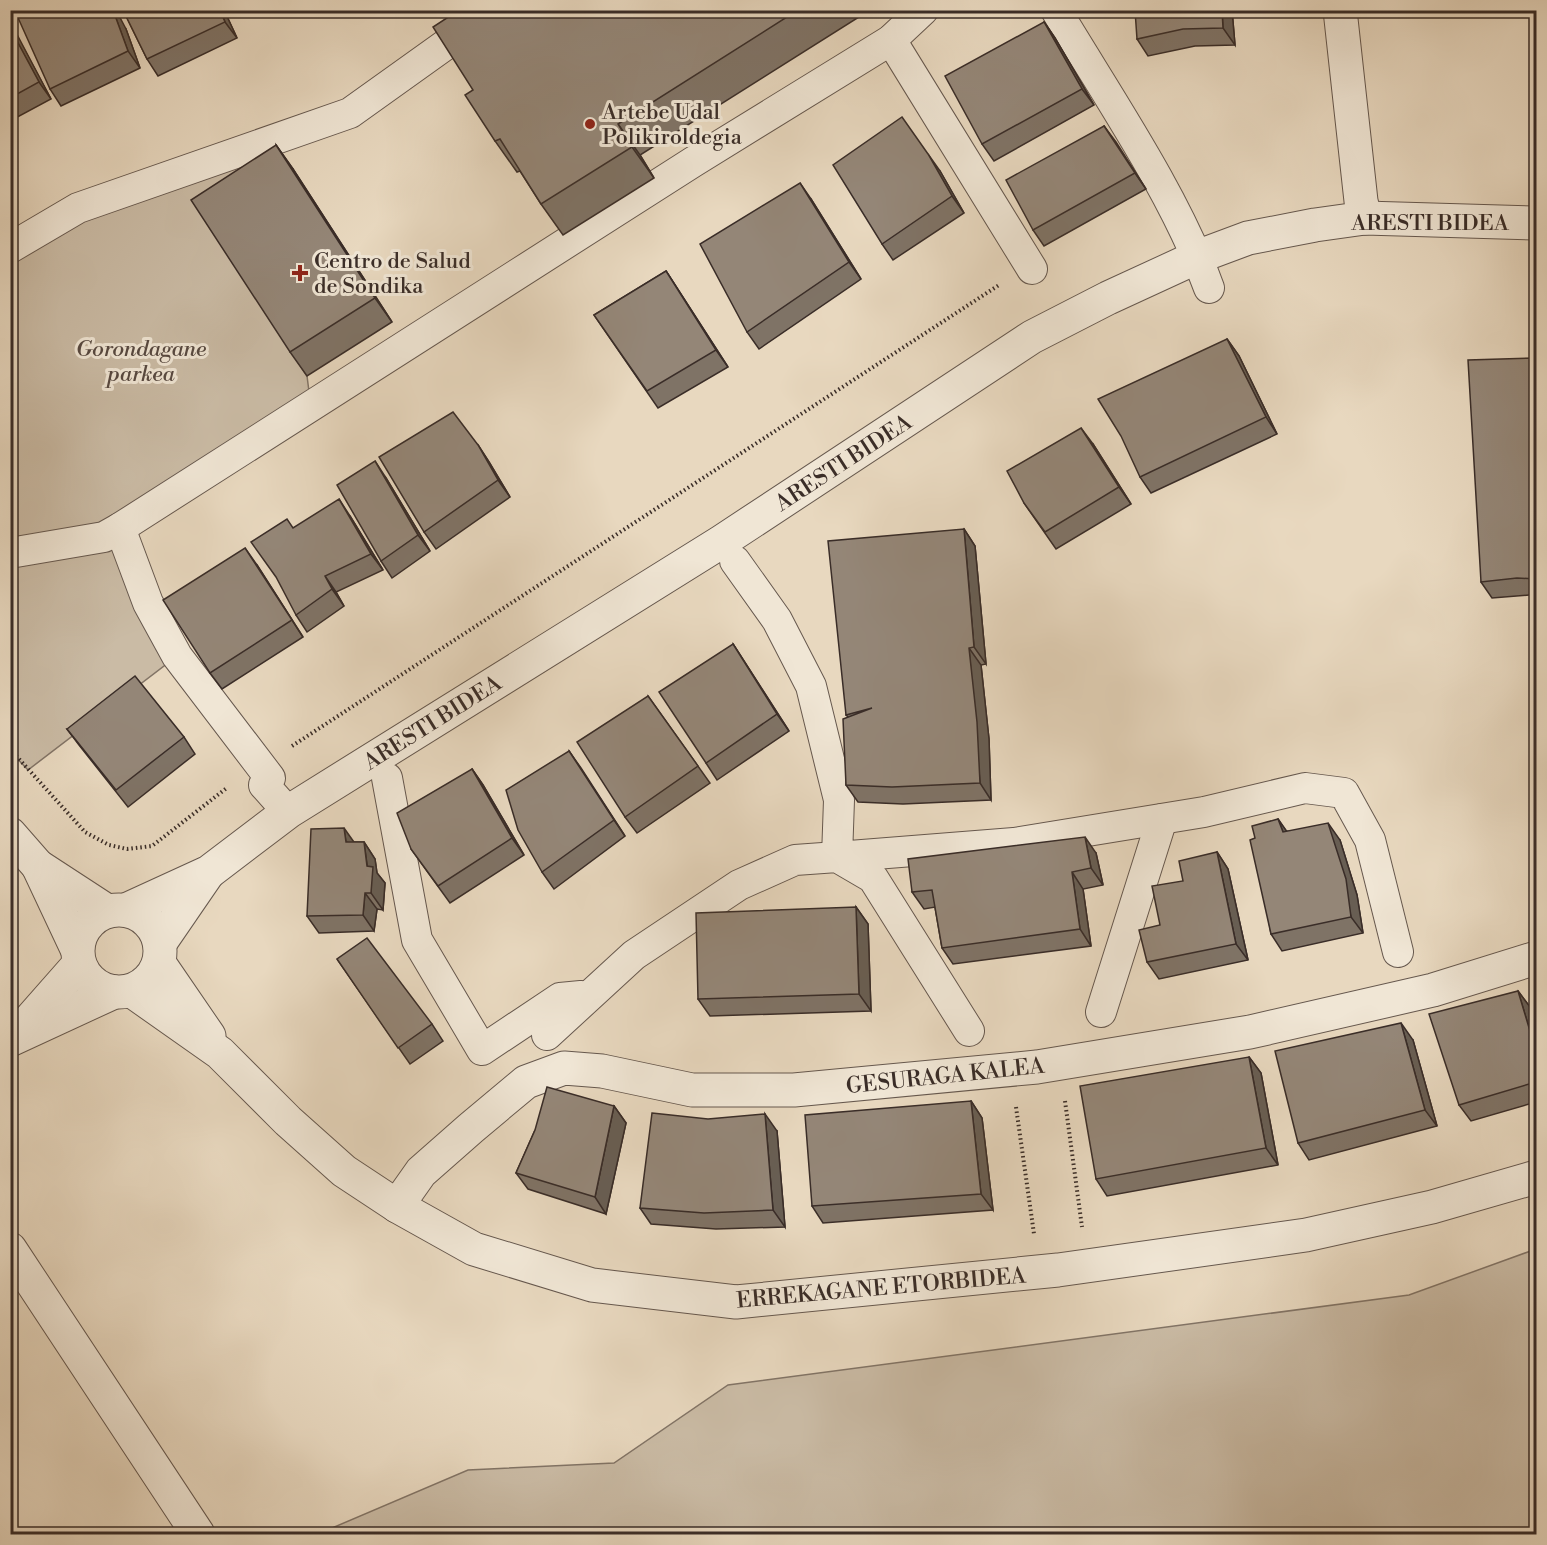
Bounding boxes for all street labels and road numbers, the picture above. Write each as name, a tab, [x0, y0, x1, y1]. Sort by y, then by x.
street label: ARESTI BIDEA	[1350, 210, 1510, 237]
street label: ARESTI BIDEA	[770, 409, 918, 518]
street label: ARESTI BIDEA	[358, 670, 508, 777]
street label: GESURAGA KALEA	[845, 1053, 1047, 1100]
street label: ERREKAGANE ETORBIDEA	[735, 1262, 1028, 1315]

